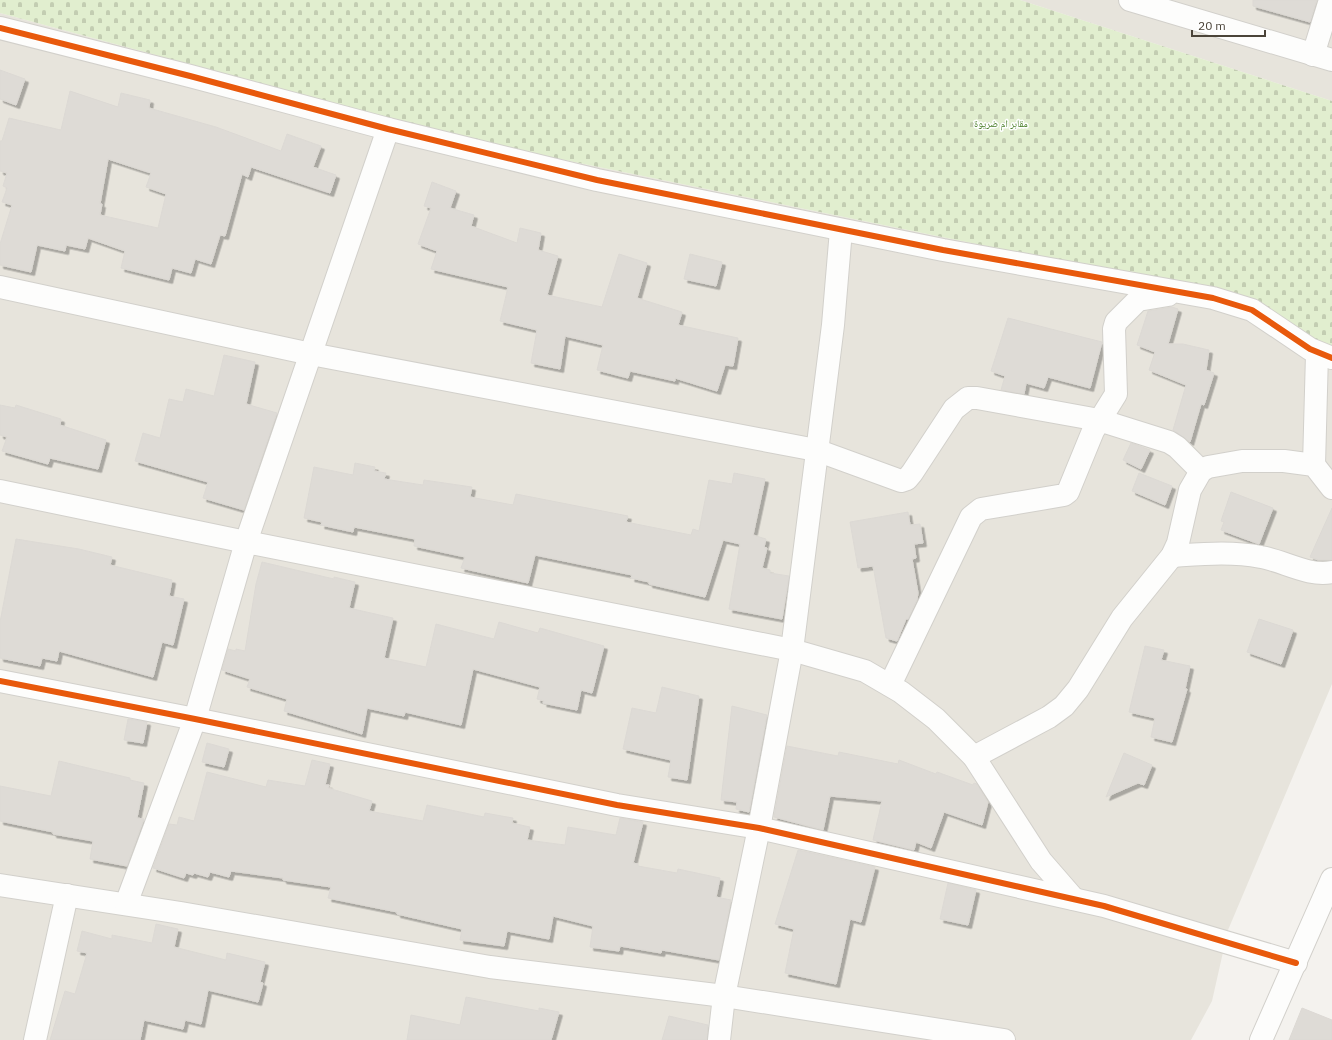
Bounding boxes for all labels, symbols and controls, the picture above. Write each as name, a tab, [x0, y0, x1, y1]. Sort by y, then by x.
scale bar	[1192, 12, 1265, 38]
text: 20 m	[1198, 18, 1226, 33]
park label: مقابر ام ضريوة	[974, 117, 1028, 131]

